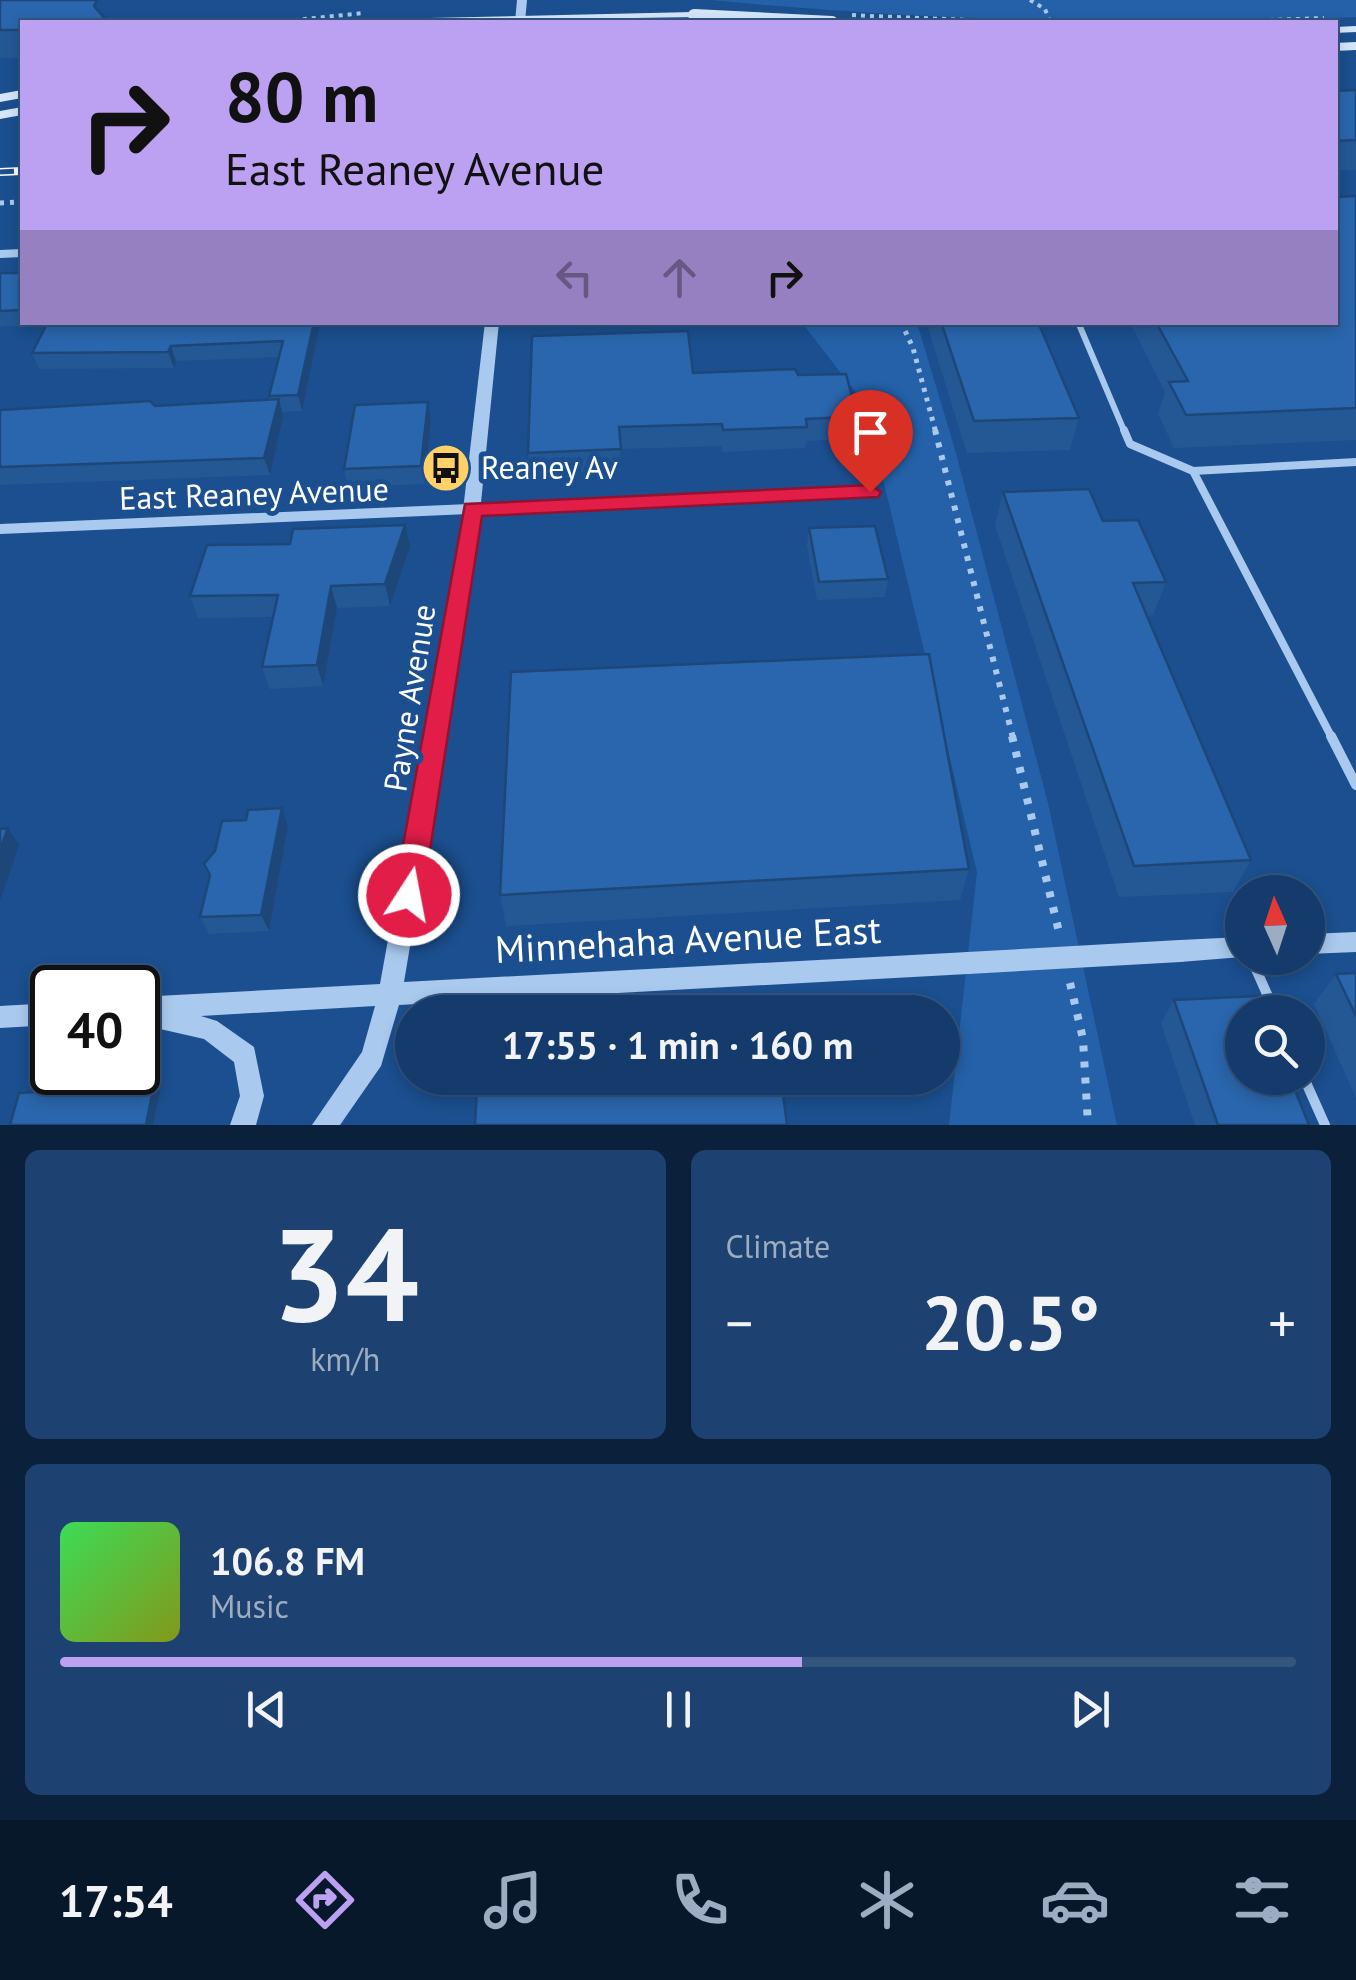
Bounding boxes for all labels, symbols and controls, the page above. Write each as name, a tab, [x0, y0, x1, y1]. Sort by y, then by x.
text: 80 m	[225, 51, 378, 141]
icon: right	[60, 60, 190, 190]
text: East Reaney Avenue	[225, 139, 604, 197]
icon: left	[547, 250, 602, 305]
icon: ahead	[652, 250, 707, 305]
icon: right	[757, 250, 812, 305]
pin	[828, 390, 913, 493]
icon: arrive	[843, 405, 898, 460]
bus stop icon: Reaney Av	[420, 442, 472, 494]
place label: Reaney Av	[481, 446, 619, 488]
street label: East Reaney Avenue	[118, 467, 390, 519]
street label: Payne Avenue	[374, 601, 445, 794]
position arrow	[357, 843, 461, 947]
north arrow	[1225, 875, 1325, 975]
map controls	[1225, 875, 1325, 1095]
street label: Minnehaha Avenue East	[494, 904, 882, 973]
speed limit sign: 40	[30, 965, 160, 1095]
button: search	[1225, 995, 1325, 1095]
text: 17:55 · 1 min · 160 m	[502, 1020, 853, 1069]
text: 34	[272, 1189, 419, 1357]
text: Climate	[726, 1225, 830, 1267]
text: 20.5°	[921, 1274, 1100, 1371]
text: −	[726, 1287, 753, 1358]
text: +	[1268, 1287, 1296, 1358]
text: km/h	[310, 1338, 380, 1380]
text: 106.8 FM	[210, 1536, 365, 1585]
text: Music	[210, 1585, 289, 1627]
icon: previous	[239, 1682, 294, 1737]
icon: pause	[651, 1682, 706, 1737]
icon: next	[1063, 1682, 1118, 1737]
icon: directions	[290, 1865, 360, 1935]
icon: music	[478, 1865, 548, 1935]
icon: phone	[665, 1865, 735, 1935]
icon: climate	[852, 1865, 922, 1935]
icon: car	[1040, 1865, 1110, 1935]
icon: filters	[1227, 1865, 1297, 1935]
text: 17:54	[59, 1871, 173, 1929]

